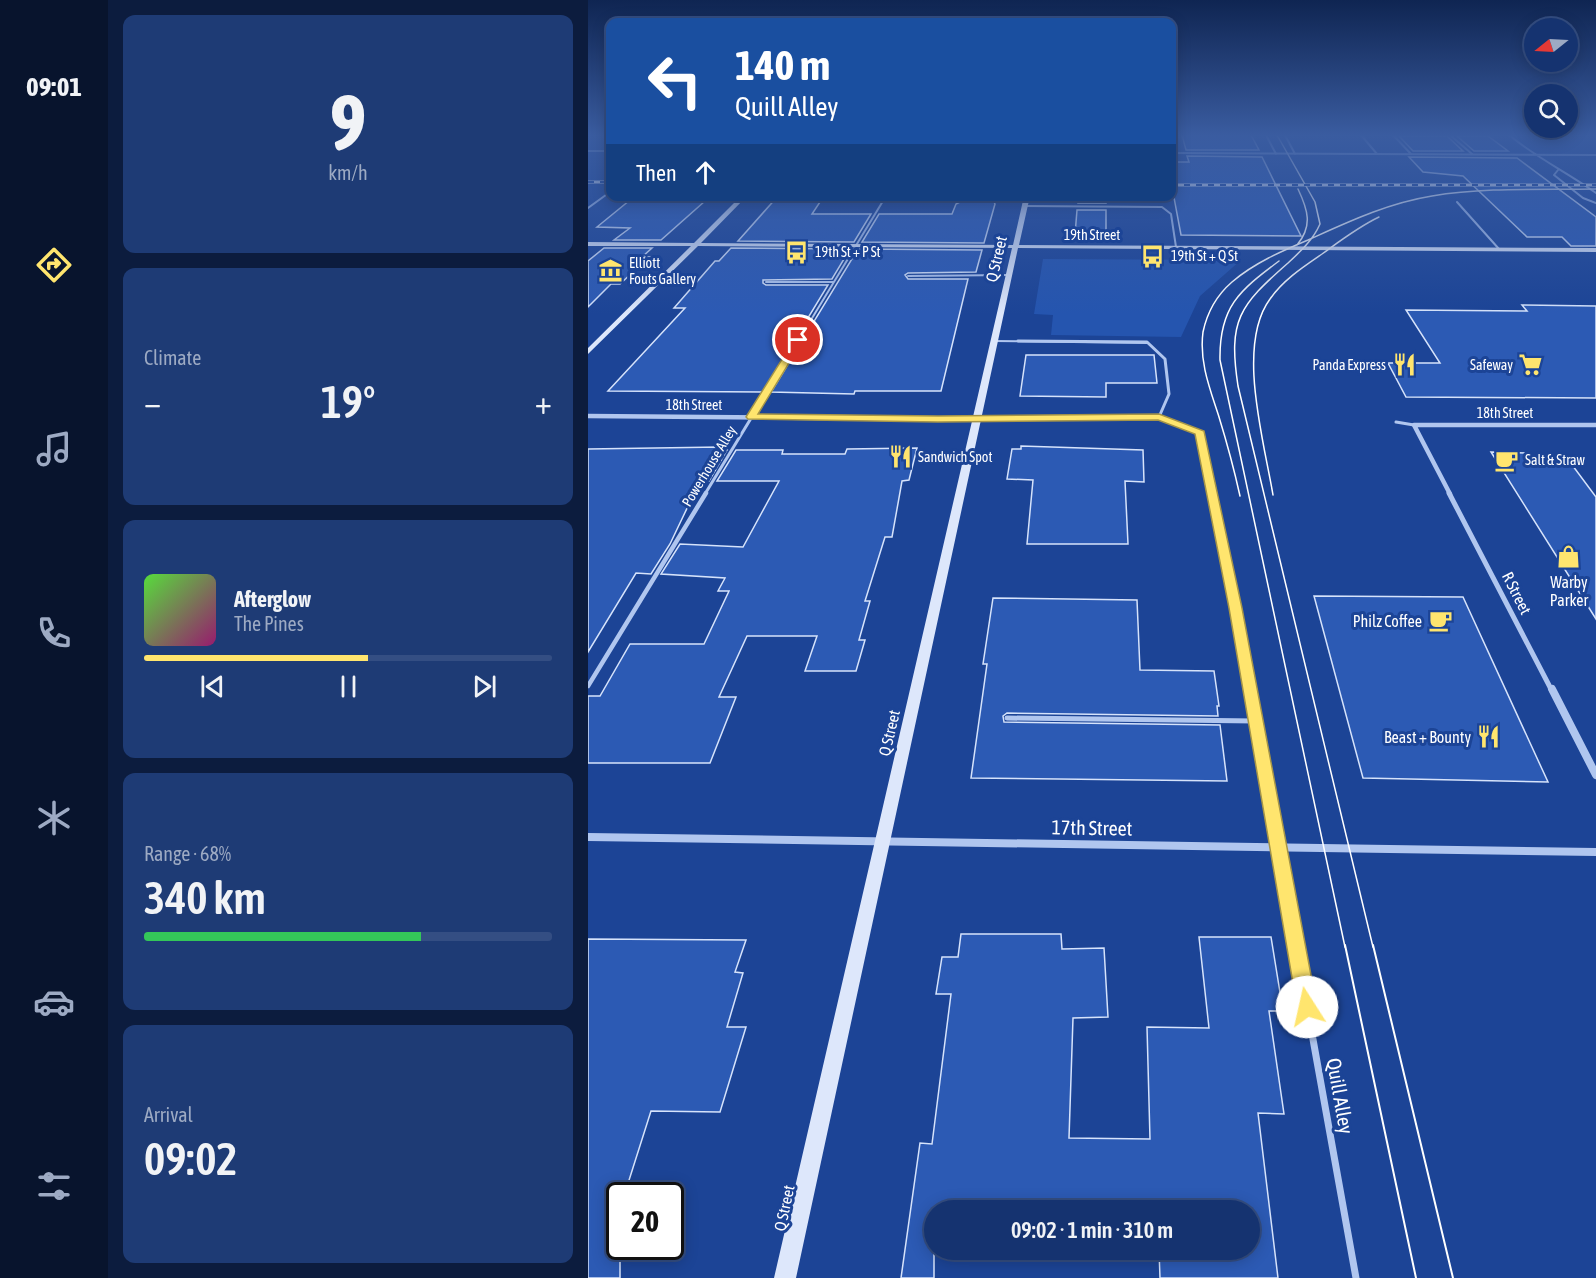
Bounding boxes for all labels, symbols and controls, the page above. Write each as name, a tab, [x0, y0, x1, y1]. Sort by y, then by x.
north arrow	[1524, 18, 1578, 72]
map controls	[1524, 18, 1578, 138]
text: 140 m	[735, 41, 830, 89]
icon: left	[636, 42, 714, 120]
text: 09:01	[26, 71, 82, 102]
text: 9	[330, 77, 366, 167]
button: search	[1524, 84, 1578, 138]
text: Quill Alley	[735, 91, 838, 122]
icon: ahead	[689, 156, 722, 189]
text: Then	[636, 160, 677, 186]
text: km/h	[328, 161, 368, 184]
street label: 19th Street	[1064, 227, 1120, 243]
street label: Q Street	[982, 234, 1010, 284]
bus stop icon: 19th St + P St	[784, 239, 810, 265]
bus stop icon: 19th St + Q St	[1140, 243, 1166, 269]
icon: directions	[33, 244, 75, 286]
place label: 19th St + P St	[815, 244, 881, 260]
place label: 19th St + Q St	[1171, 248, 1238, 264]
place label: Elliott Fouts Gallery	[629, 255, 696, 287]
museum icon: Elliott Fouts Gallery	[598, 258, 624, 284]
pin	[772, 314, 823, 365]
icon: arrive	[781, 323, 814, 356]
text: Climate	[144, 346, 201, 369]
restaurant icon: Panda Express	[1391, 352, 1417, 378]
supermarket icon: Safeway	[1518, 352, 1544, 378]
place label: Panda Express	[1312, 357, 1386, 373]
place label: Safeway	[1470, 357, 1513, 373]
text: 19°	[321, 376, 375, 428]
text: −	[144, 383, 161, 421]
text: +	[535, 383, 552, 421]
street label: 18th Street	[666, 397, 722, 413]
street label: 18th Street	[1477, 405, 1533, 421]
street label: Powerhouse Alley	[679, 423, 739, 509]
icon: music	[33, 428, 75, 470]
restaurant icon: Sandwich Spot	[887, 444, 913, 470]
cafe icon: Salt & Straw	[1494, 447, 1520, 473]
place label: Sandwich Spot	[918, 449, 992, 465]
place label: Salt & Straw	[1525, 452, 1586, 468]
shop icon: Warby Parker	[1556, 544, 1582, 570]
street label: R Street	[1499, 569, 1535, 618]
place label: Warby Parker	[1550, 573, 1588, 609]
text: Afterglow	[234, 586, 311, 612]
cafe icon: Philz Coffee	[1427, 608, 1453, 634]
icon: phone	[33, 612, 75, 654]
text: The Pines	[234, 612, 304, 635]
place label: Philz Coffee	[1353, 612, 1422, 630]
icon: previous	[196, 670, 229, 703]
icon: pause	[332, 670, 365, 703]
icon: next	[468, 670, 501, 703]
street label: Q Street	[875, 708, 903, 758]
restaurant icon: Beast + Bounty	[1476, 724, 1502, 750]
place label: Beast + Bounty	[1384, 728, 1471, 747]
icon: climate	[33, 797, 75, 839]
street label: 17th Street	[1051, 815, 1133, 840]
text: Range · 68%	[144, 842, 231, 865]
text: 340 km	[144, 872, 266, 924]
position arrow	[1275, 975, 1339, 1039]
icon: car	[33, 981, 75, 1023]
street label: Quill Alley	[1323, 1056, 1358, 1136]
text: Arrival	[144, 1103, 193, 1126]
text: 09:02	[144, 1133, 238, 1185]
icon: filters	[33, 1165, 75, 1207]
speed limit sign: 20	[606, 1182, 684, 1260]
street label: Q Street	[770, 1183, 798, 1233]
text: 09:02 · 1 min · 310 m	[1011, 1217, 1173, 1243]

